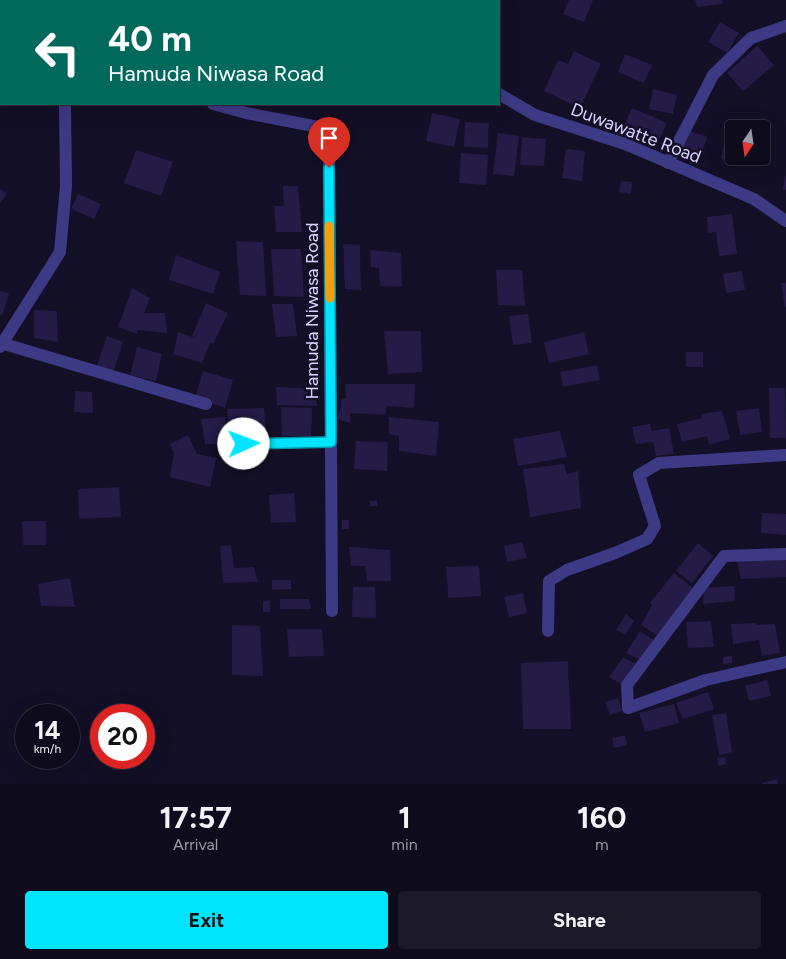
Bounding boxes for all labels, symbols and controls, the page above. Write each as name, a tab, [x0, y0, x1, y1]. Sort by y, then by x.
text: 40 m	[108, 18, 192, 60]
icon: left	[25, 20, 90, 85]
text: Hamuda Niwasa Road	[108, 60, 324, 87]
street label: Duwawatte Road	[568, 98, 704, 168]
pin	[308, 117, 350, 168]
north arrow	[725, 120, 770, 165]
map controls	[725, 120, 770, 165]
icon: arrive	[315, 124, 343, 152]
street label: Hamuda Niwasa Road	[301, 223, 323, 399]
position arrow	[217, 417, 269, 469]
speed limit sign: 20	[90, 704, 155, 769]
text: 14	[34, 715, 61, 745]
text: km/h	[34, 742, 61, 756]
text: 17:57	[159, 799, 232, 836]
text: 1	[398, 799, 411, 836]
text: 160	[577, 799, 627, 836]
text: Arrival	[173, 835, 218, 854]
text: min	[391, 835, 418, 854]
text: m	[595, 835, 609, 854]
button: Exit	[25, 891, 388, 949]
button: Share	[398, 891, 761, 949]

